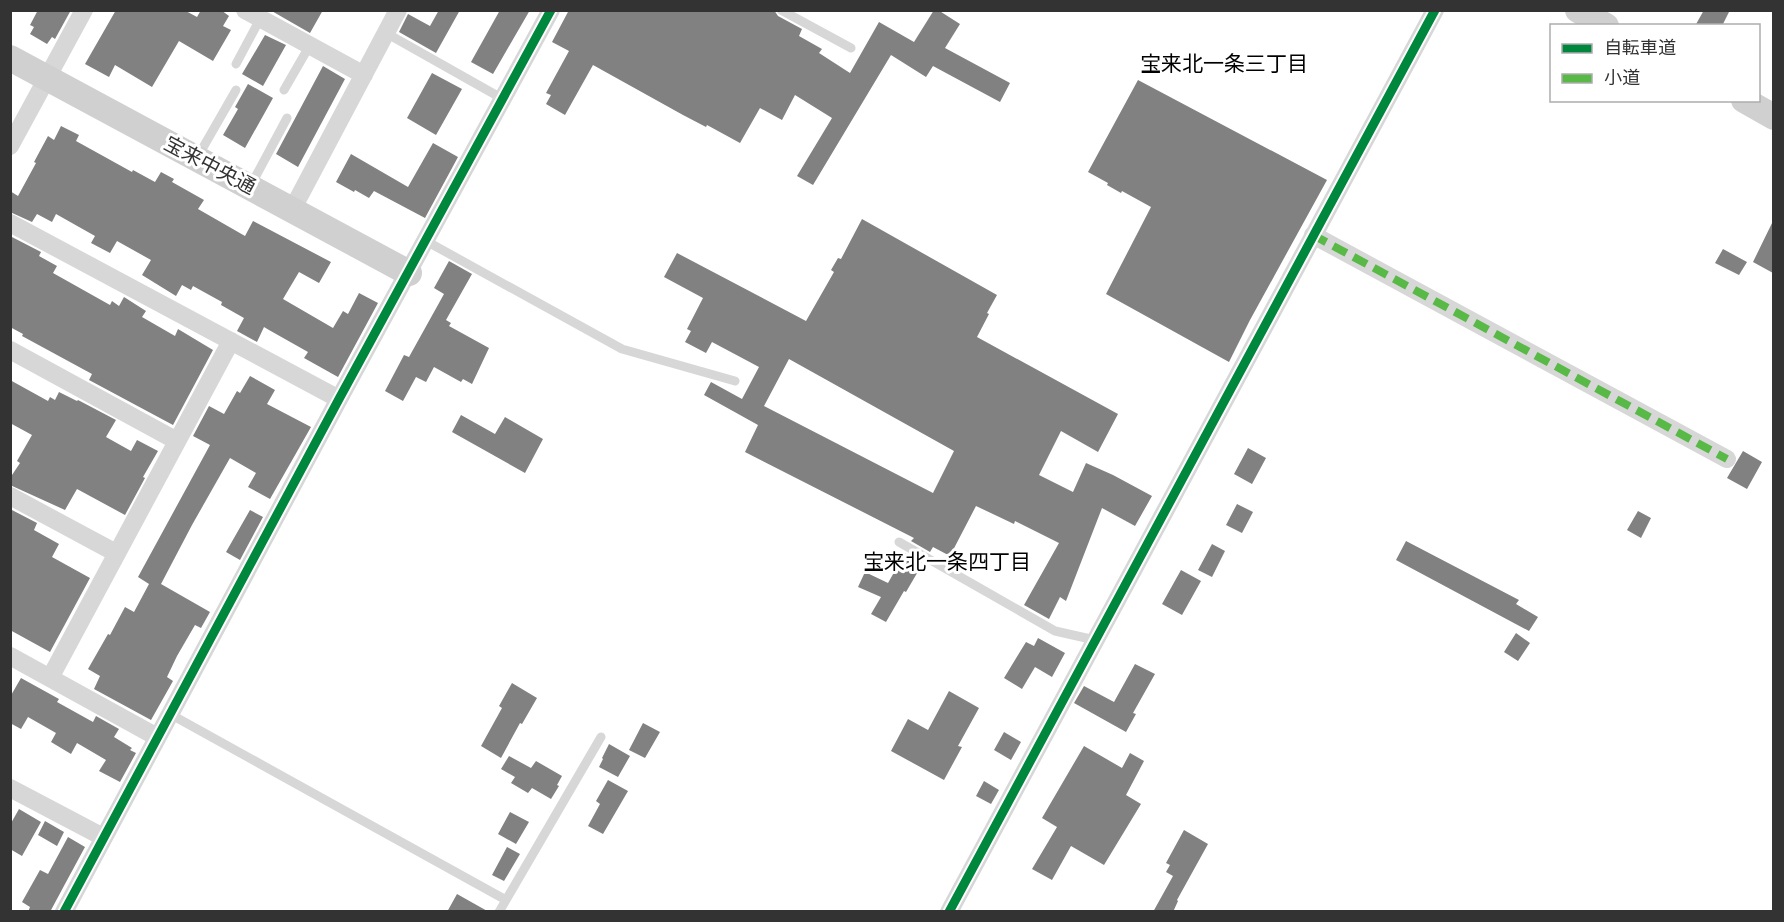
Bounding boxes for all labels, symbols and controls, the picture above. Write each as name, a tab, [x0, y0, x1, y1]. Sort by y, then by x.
legend	[1550, 24, 1760, 102]
text: 自転車道	[1604, 36, 1676, 58]
district label: 宝来北一条三丁目	[1140, 50, 1308, 75]
text: 小道	[1604, 66, 1640, 88]
street label: 宝来中央通	[161, 130, 260, 198]
district label: 宝来北一条四丁目	[863, 548, 1031, 573]

